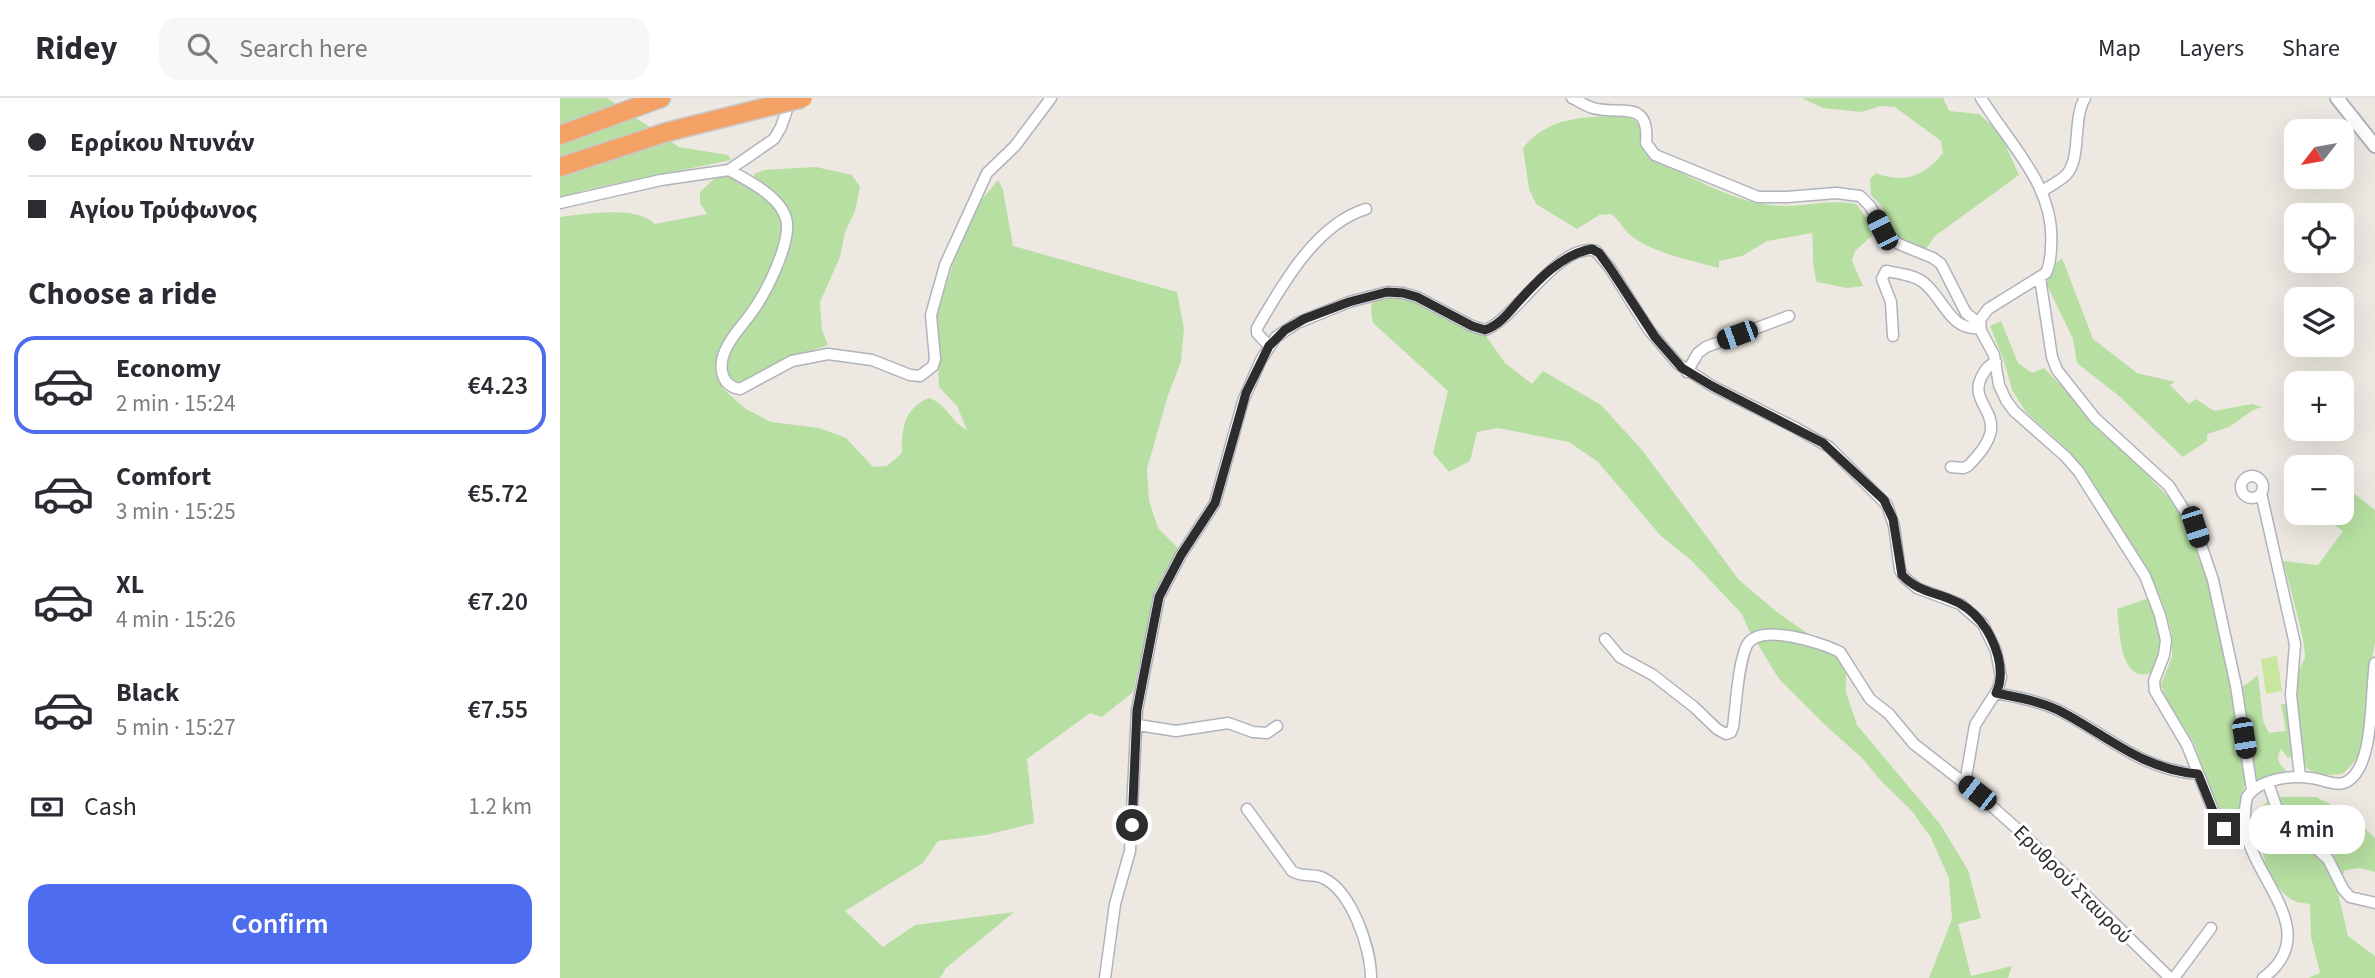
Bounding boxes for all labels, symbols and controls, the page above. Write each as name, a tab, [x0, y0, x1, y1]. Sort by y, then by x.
search box	[159, 17, 649, 80]
text: Ridey	[35, 25, 117, 72]
icon: search	[183, 29, 221, 67]
text: Search here	[239, 30, 368, 67]
text: Map	[2098, 31, 2141, 66]
text: Layers	[2179, 31, 2244, 66]
text: Share	[2282, 31, 2340, 66]
north arrow	[2284, 119, 2354, 189]
map controls	[2284, 119, 2354, 525]
text: Ερρίκου Ντυνάν	[70, 124, 254, 161]
text: Αγίου Τρύφωνος	[70, 191, 257, 228]
button: locate	[2284, 203, 2354, 273]
car	[1864, 207, 1901, 253]
text: Choose a ride	[28, 271, 217, 317]
button: layers	[2284, 287, 2354, 357]
car	[1714, 318, 1761, 352]
text: Economy	[116, 350, 221, 387]
icon: car	[32, 354, 95, 417]
text: €4.23	[467, 367, 528, 404]
button: +	[2284, 371, 2354, 441]
text: 2 min · 15:24	[116, 387, 236, 420]
button: −	[2284, 455, 2354, 525]
text: Comfort	[116, 458, 211, 495]
icon: car	[32, 462, 95, 525]
text: €5.72	[467, 475, 528, 512]
text: 3 min · 15:25	[116, 495, 236, 528]
car	[2179, 504, 2212, 550]
text: XL	[116, 566, 144, 603]
icon: car	[32, 570, 95, 633]
text: €7.20	[467, 583, 528, 620]
text: 4 min · 15:26	[116, 603, 236, 636]
text: Black	[116, 674, 179, 711]
icon: car	[32, 678, 95, 741]
text: €7.55	[467, 691, 528, 728]
text: 5 min · 15:27	[116, 711, 236, 744]
car	[2231, 716, 2258, 760]
car	[1954, 772, 2001, 814]
icon: cash	[28, 788, 66, 826]
text: Cash	[84, 788, 137, 825]
text: 1.2 km	[468, 790, 532, 823]
callout: 4 min	[2248, 804, 2364, 854]
route start	[1116, 809, 1148, 841]
route end	[2208, 813, 2240, 845]
text: 4 min	[2280, 813, 2334, 846]
street label: Ερυθρού Σταυρού	[2007, 818, 2139, 950]
button: Confirm	[28, 884, 532, 964]

